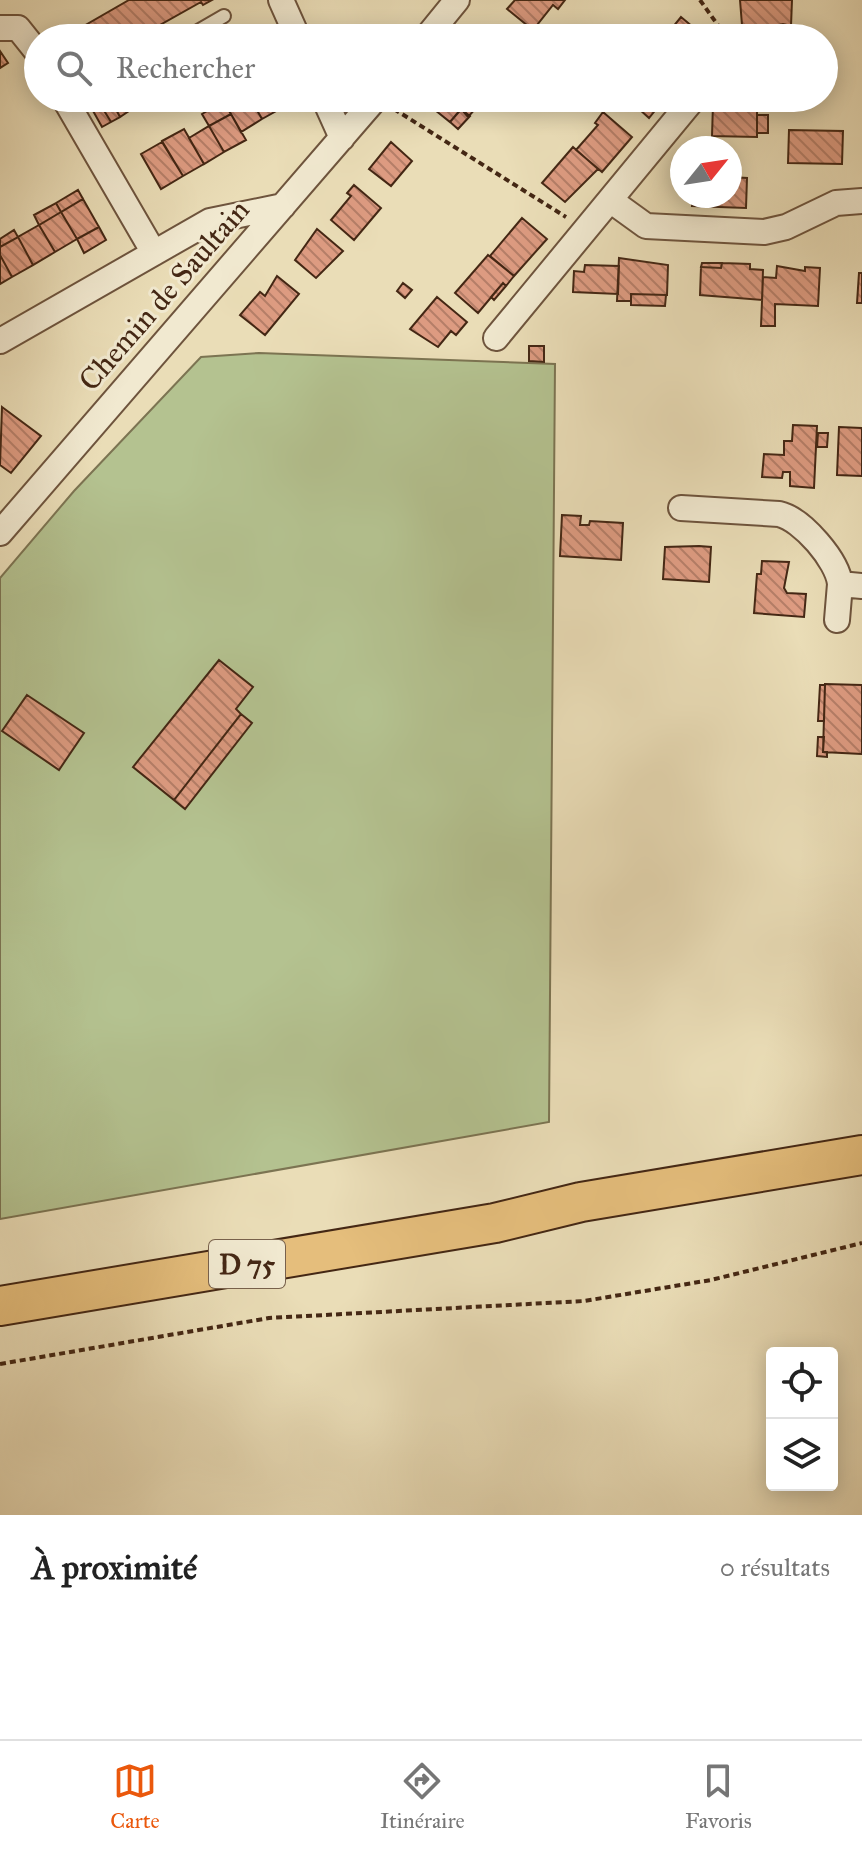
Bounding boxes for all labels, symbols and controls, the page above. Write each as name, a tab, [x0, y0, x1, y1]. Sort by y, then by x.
search box	[24, 24, 838, 112]
icon: search	[52, 46, 96, 90]
text: Rechercher	[116, 50, 255, 86]
north arrow	[670, 136, 742, 208]
street label: Chemin de Saultain	[71, 192, 257, 398]
road number: D 75	[209, 1240, 285, 1288]
map controls	[766, 1347, 838, 1491]
button: locate	[766, 1347, 838, 1419]
button: layers	[766, 1419, 838, 1491]
text: À proximité	[32, 1547, 197, 1588]
text: 0 résultats	[720, 1551, 830, 1583]
tab: Carte	[110, 1759, 160, 1834]
tab: Itinéraire	[380, 1759, 465, 1834]
tab: Favoris	[685, 1759, 752, 1834]

